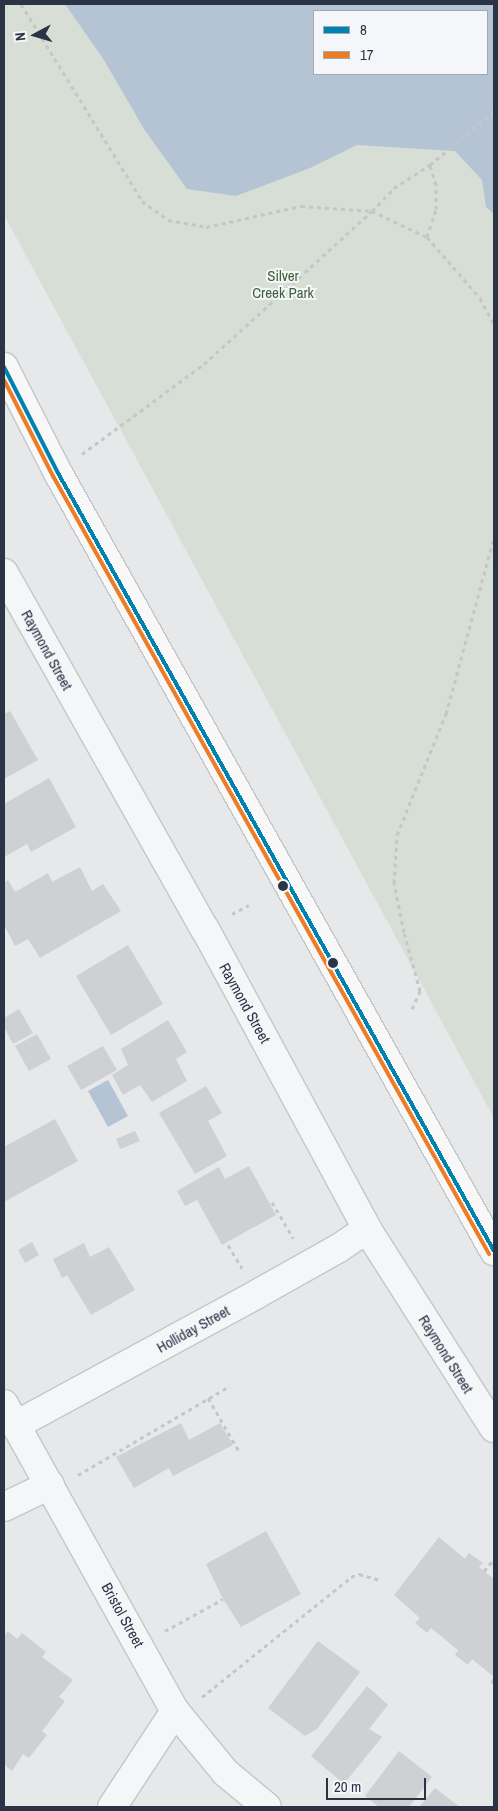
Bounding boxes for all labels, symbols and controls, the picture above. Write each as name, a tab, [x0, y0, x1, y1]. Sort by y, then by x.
north arrow	[10, 10, 60, 60]
legend	[313, 10, 488, 75]
text: 8	[360, 19, 367, 40]
text: N	[11, 32, 29, 42]
text: 17	[360, 44, 374, 65]
park label: Silver Creek Park	[252, 266, 314, 301]
street label: Raymond Street	[18, 607, 76, 693]
unlabelled marker	[278, 881, 288, 891]
unlabelled marker	[328, 958, 338, 968]
street label: Raymond Street	[216, 960, 274, 1046]
street label: Holliday Street	[153, 1302, 233, 1356]
street label: Raymond Street	[415, 1312, 477, 1396]
street label: Bristol Street	[98, 1580, 148, 1650]
scale bar	[328, 1768, 428, 1800]
text: 20 m	[334, 1776, 361, 1797]

